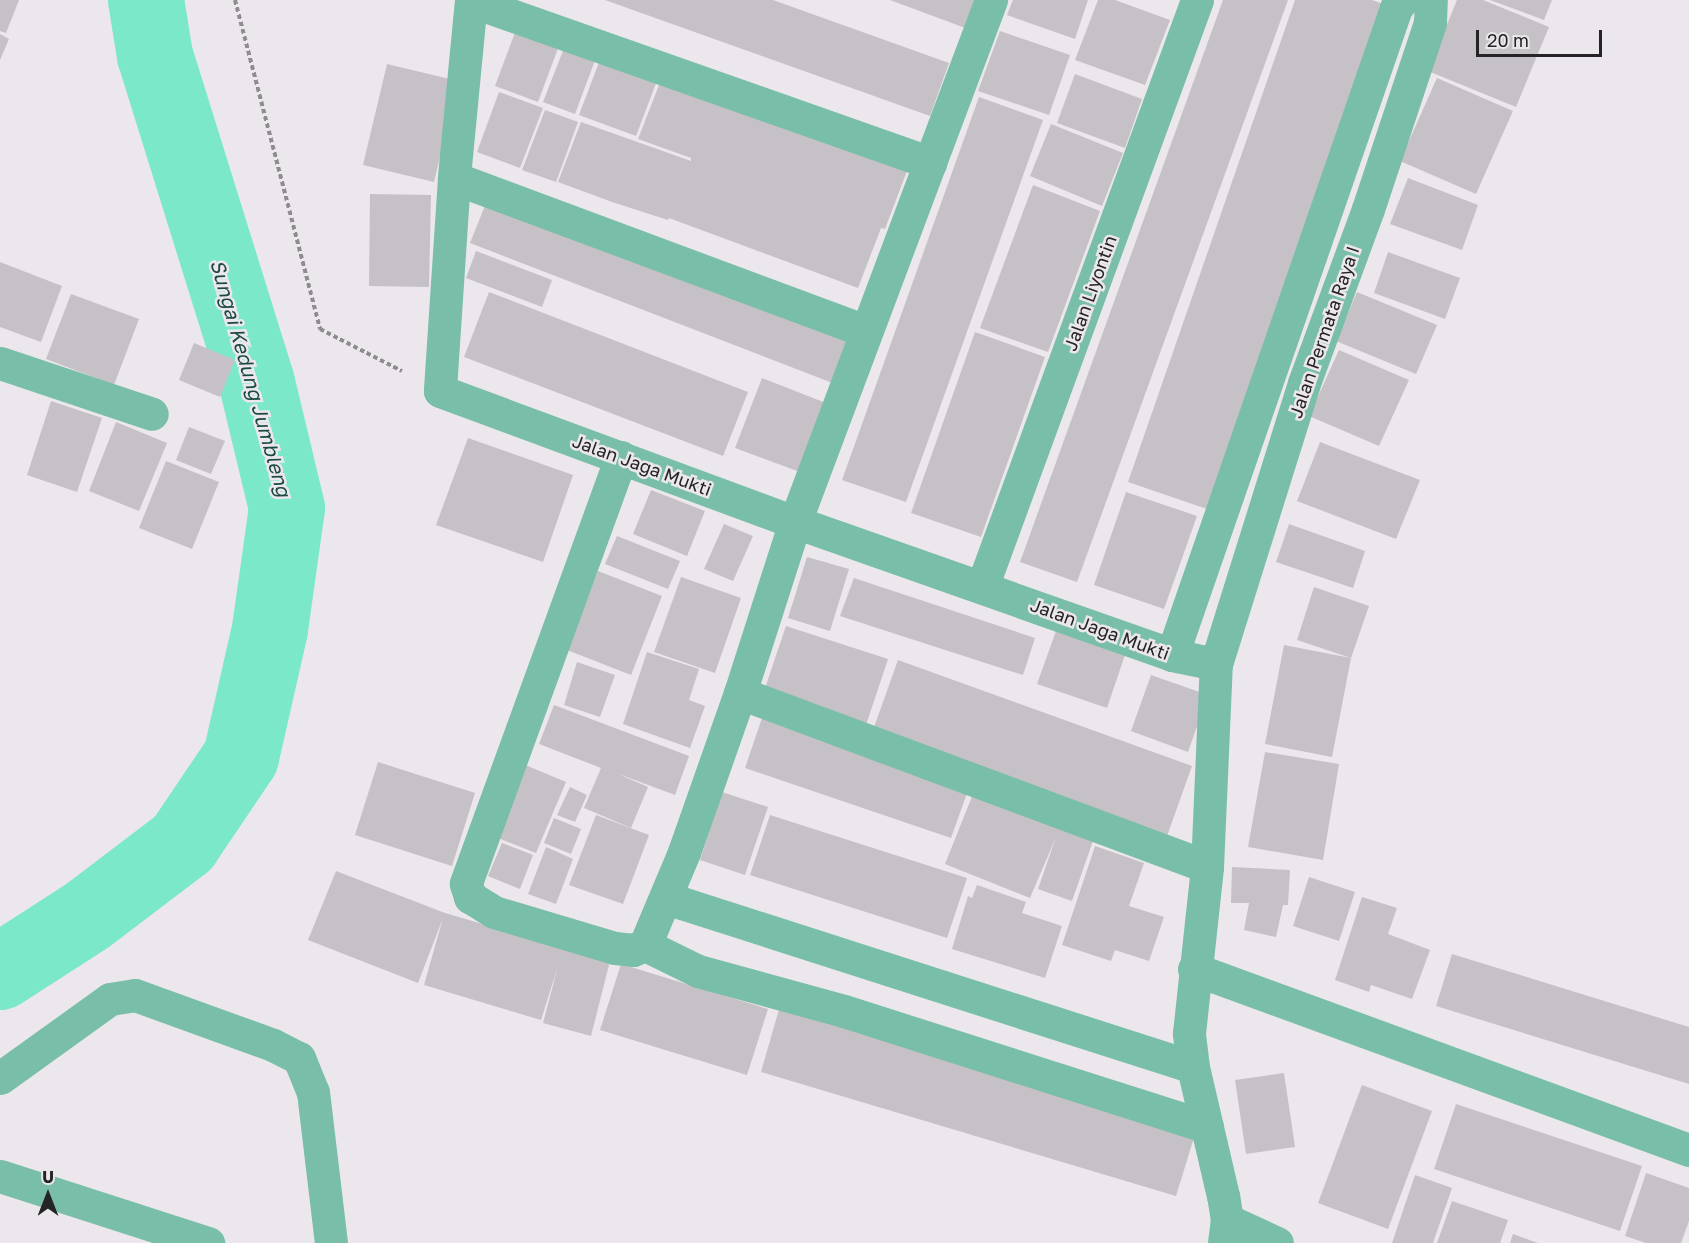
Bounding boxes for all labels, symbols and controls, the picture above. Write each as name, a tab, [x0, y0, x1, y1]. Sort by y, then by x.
scale bar	[1479, 18, 1605, 56]
text: 20 m	[1487, 29, 1529, 51]
street label: Jalan Liyontin	[1059, 232, 1121, 354]
street label: Jalan Permata Raya I	[1284, 243, 1364, 421]
water label: Sungai Kedung Jumbleng	[206, 257, 296, 499]
street label: Jalan Jaga Mukti	[569, 430, 715, 500]
street label: Jalan Jaga Mukti	[1027, 594, 1173, 664]
north arrow	[18, 1165, 78, 1225]
text: U	[42, 1167, 54, 1187]

